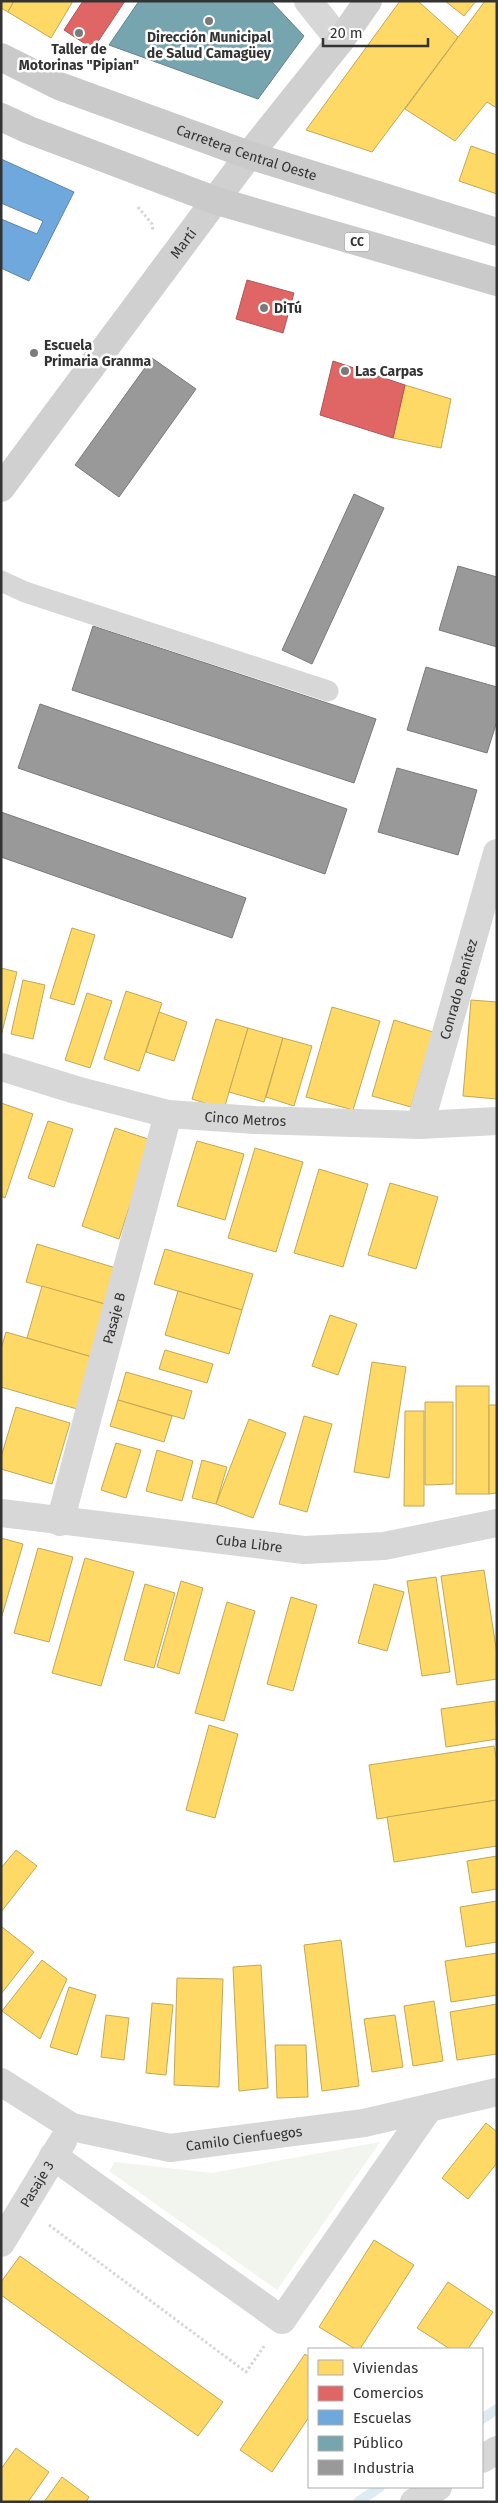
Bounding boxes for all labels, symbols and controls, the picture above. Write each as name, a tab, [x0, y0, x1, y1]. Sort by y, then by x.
marker: Dirección Municipal de Salud Camagüey	[203, 15, 215, 27]
scale bar	[323, 15, 428, 47]
text: 20 m	[330, 24, 363, 42]
marker: Taller de Motorinas "Pipian"	[73, 27, 85, 39]
place label: Dirección Municipal de Salud Camagüey	[147, 29, 272, 62]
place label: Taller de Motorinas "Pipian"	[19, 41, 139, 74]
street label: Carretera Central Oeste	[174, 121, 319, 185]
street label: Martí	[167, 225, 200, 262]
road number: CC	[344, 232, 370, 252]
place label: DiTú	[274, 300, 302, 317]
marker: DiTú	[258, 302, 270, 314]
place label: Escuela Primaria Granma	[44, 337, 151, 370]
marker: Escuela Primaria Granma	[28, 347, 40, 359]
place label: Las Carpas	[355, 363, 424, 380]
marker: Las Carpas	[339, 365, 351, 377]
street label: Conrado Benítez	[437, 937, 481, 1042]
street label: Cinco Metros	[204, 1109, 287, 1130]
street label: Pasaje B	[100, 1291, 129, 1346]
street label: Cuba Libre	[215, 1531, 283, 1556]
street label: Camilo Cienfuegos	[185, 2123, 304, 2155]
street label: Pasaje 3	[17, 2158, 58, 2211]
legend	[308, 2348, 483, 2488]
text: Viviendas	[353, 2359, 418, 2377]
text: Comercios	[353, 2384, 423, 2402]
text: Escuelas	[353, 2409, 411, 2427]
text: Público	[353, 2434, 403, 2452]
text: Industria	[353, 2459, 415, 2477]

